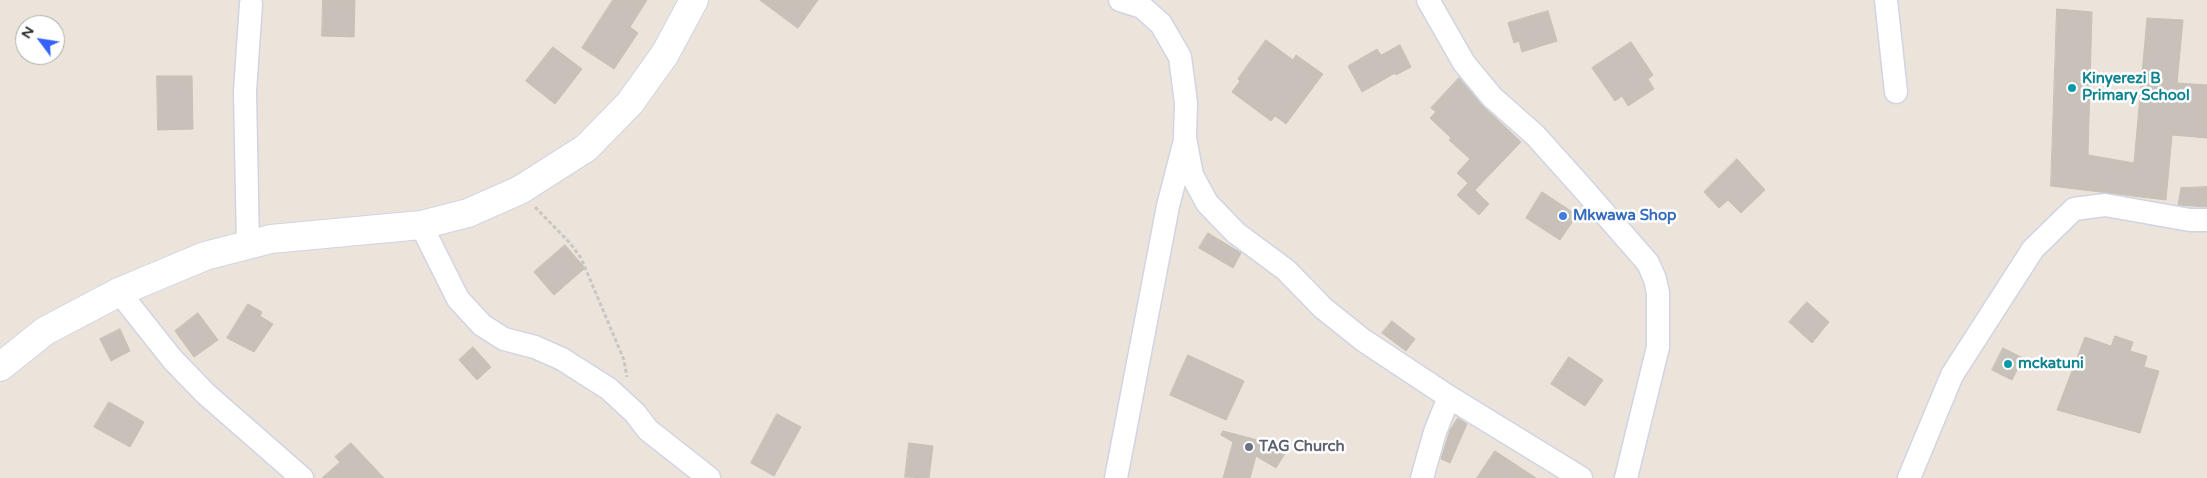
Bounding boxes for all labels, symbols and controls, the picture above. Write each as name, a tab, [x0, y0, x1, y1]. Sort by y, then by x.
north arrow	[15, 15, 65, 65]
text: N	[17, 23, 38, 42]
place label: Kinyerezi B Primary School	[2082, 70, 2190, 105]
marker: Kinyerezi B Primary School	[2066, 82, 2078, 94]
place label: Mkwawa Shop	[1573, 207, 1677, 225]
marker: Mkwawa Shop	[1557, 210, 1569, 222]
place label: mckatuni	[2018, 355, 2084, 373]
marker: mckatuni	[2002, 358, 2014, 370]
place label: TAG Church	[1259, 438, 1345, 456]
marker: TAG Church	[1243, 441, 1255, 453]

